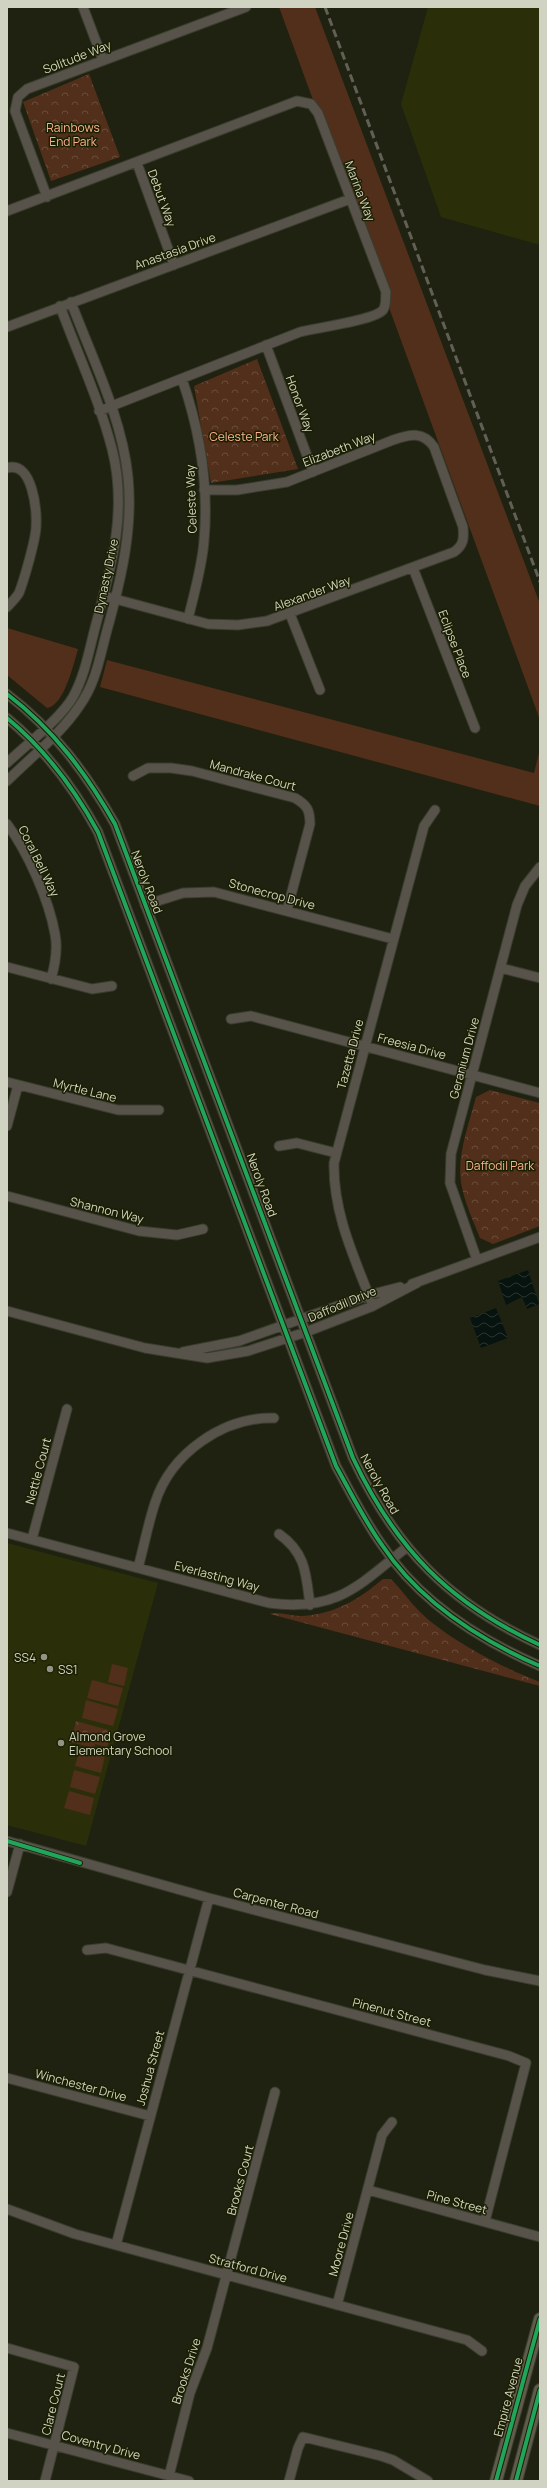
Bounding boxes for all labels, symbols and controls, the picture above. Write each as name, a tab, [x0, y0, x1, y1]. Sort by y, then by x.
street label: Solitude Way	[40, 36, 114, 78]
park label: Rainbows End Park	[46, 119, 100, 150]
street label: Marina Way	[341, 158, 380, 224]
street label: Debut Way	[144, 167, 180, 230]
street label: Anastasia Drive	[132, 228, 218, 274]
street label: Honor Way	[282, 373, 318, 436]
street label: Elizabeth Way	[300, 427, 379, 471]
park label: Celeste Park	[209, 428, 280, 445]
street label: Celeste Way	[181, 464, 201, 534]
street label: Dynasty Drive	[90, 537, 122, 615]
street label: Alexander Way	[271, 571, 354, 615]
street label: Eclipse Place	[434, 607, 476, 681]
street label: Mandrake Court	[208, 755, 298, 795]
street label: Coral Bell Way	[14, 823, 64, 900]
street label: Neroly Road	[127, 848, 167, 916]
street label: Stonecrop Drive	[227, 874, 317, 914]
street label: Geranium Drive	[445, 1015, 483, 1101]
street label: Tazetta Drive	[332, 1017, 368, 1091]
street label: Freesia Drive	[376, 1029, 448, 1063]
street label: Myrtle Lane	[52, 1074, 118, 1106]
street label: Neroly Road	[243, 1151, 281, 1219]
park label: Daffodil Park	[466, 1157, 535, 1174]
street label: Shannon Way	[68, 1193, 146, 1228]
street label: Daffodil Drive	[305, 1282, 379, 1326]
street label: Nettle Court	[21, 1436, 55, 1506]
street label: Neroly Road	[356, 1451, 404, 1517]
street label: Everlasting Way	[173, 1556, 262, 1596]
place label: SS4	[14, 1649, 36, 1666]
marker: SS4	[39, 1652, 49, 1662]
place label: SS1	[58, 1661, 78, 1678]
marker: SS1	[45, 1664, 55, 1674]
place label: Almond Grove Elementary School	[69, 1728, 172, 1759]
marker: Almond Grove Elementary School	[56, 1738, 66, 1748]
street label: Carpenter Road	[232, 1883, 320, 1923]
street label: Pinenut Street	[351, 1993, 433, 2031]
street label: Joshua Street	[132, 2028, 168, 2108]
street label: Winchester Drive	[33, 2065, 129, 2105]
street label: Brooks Court	[222, 2143, 258, 2217]
street label: Pine Street	[425, 2186, 489, 2218]
street label: Moore Drive	[324, 2210, 358, 2278]
street label: Stratford Drive	[207, 2249, 289, 2287]
street label: Brooks Drive	[167, 2336, 205, 2406]
street label: Empire Avenue	[489, 2355, 527, 2439]
street label: Clare Court	[37, 2371, 69, 2437]
street label: Coventry Drive	[60, 2426, 142, 2464]

